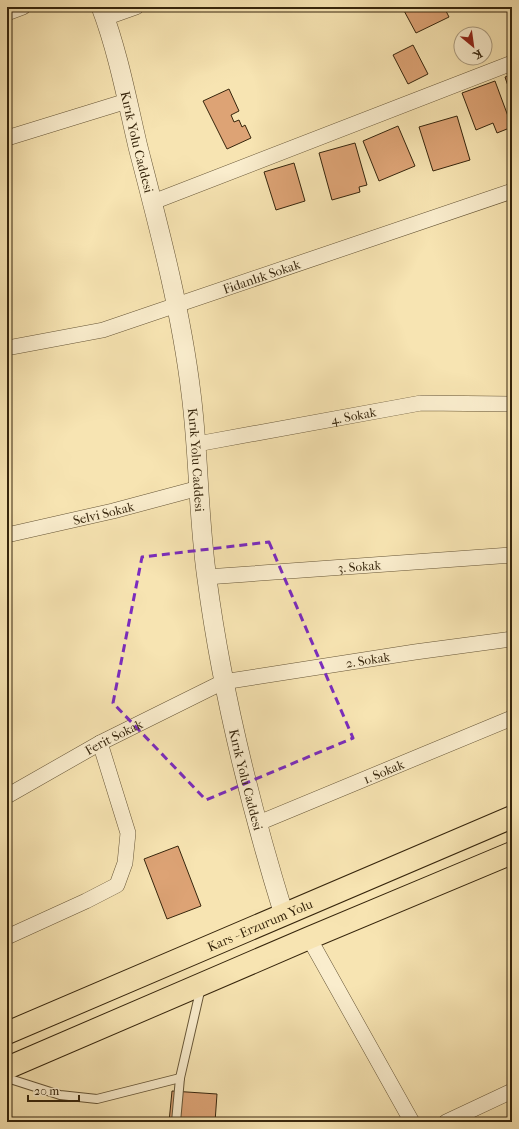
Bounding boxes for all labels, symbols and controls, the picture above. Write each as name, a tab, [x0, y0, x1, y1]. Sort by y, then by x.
north arrow	[453, 26, 493, 66]
text: K	[470, 47, 484, 62]
street label: Kırık Yolu Caddesi	[118, 90, 157, 195]
street label: Fidanlık Sokak	[221, 256, 303, 297]
street label: 4. Sokak	[330, 404, 378, 427]
street label: Kırık Yolu Caddesi	[185, 407, 207, 513]
street label: Selvi Sokak	[72, 499, 136, 528]
street label: 3. Sokak	[338, 557, 382, 575]
street label: 2. Sokak	[345, 649, 391, 671]
street label: Ferit Sokak	[82, 716, 145, 758]
street label: Kırık Yolu Caddesi	[226, 728, 266, 832]
street label: 1. Sokak	[361, 756, 407, 787]
street label: Kars - Erzurum Yolu	[205, 896, 316, 954]
scale bar	[28, 1077, 79, 1103]
text: 20 m	[34, 1084, 59, 1098]

